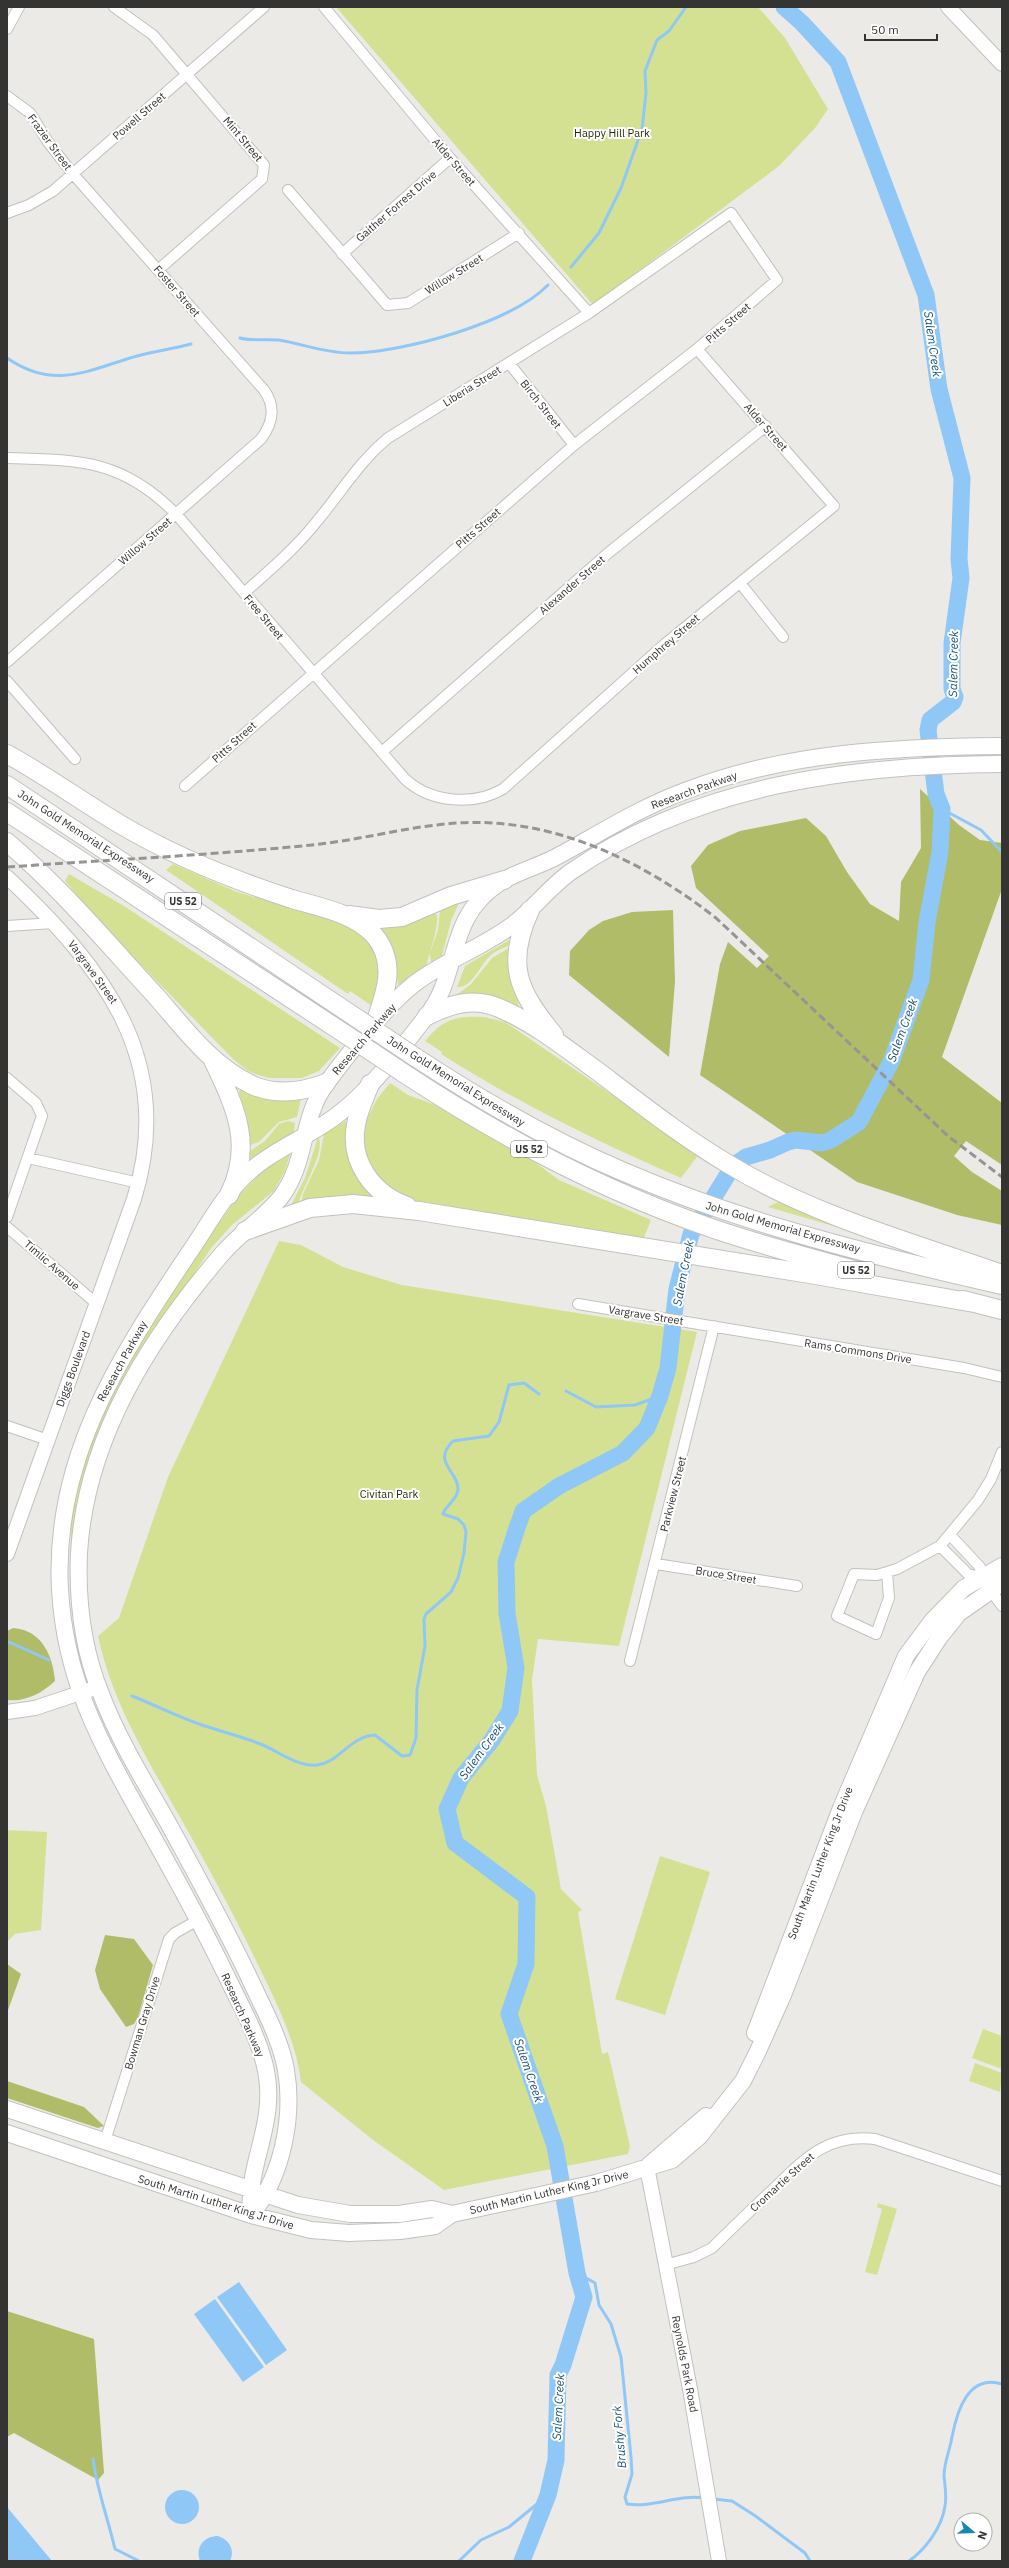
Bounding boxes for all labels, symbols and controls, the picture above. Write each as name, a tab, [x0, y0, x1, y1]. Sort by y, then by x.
scale bar	[865, 16, 937, 42]
text: 50 m	[871, 22, 899, 37]
street label: Powell Street	[110, 89, 168, 143]
street label: Frazier Street	[25, 111, 75, 173]
street label: Mint Street	[220, 114, 266, 165]
park label: Happy Hill Park	[574, 126, 650, 140]
street label: Alder Street	[429, 135, 479, 189]
street label: Gaither Forrest Drive	[353, 167, 439, 245]
street label: Willow Street	[422, 251, 486, 297]
street label: Foster Street	[151, 262, 203, 320]
street label: Pitts Street	[703, 300, 754, 346]
water label: Salem Creek	[921, 310, 945, 379]
street label: Liberia Street	[440, 362, 504, 409]
street label: Birch Street	[517, 377, 565, 431]
street label: Alder Street	[741, 400, 791, 454]
street label: Pitts Street	[453, 505, 504, 551]
street label: Willow Street	[116, 514, 175, 568]
street label: Alexander Street	[536, 552, 608, 617]
street label: Free Street	[241, 592, 287, 643]
street label: Humphrey Street	[630, 611, 703, 677]
water label: Salem Creek	[945, 630, 961, 697]
street label: Pitts Street	[209, 718, 259, 766]
street label: Research Parkway	[649, 768, 739, 812]
street label: John Gold Memorial Expressway	[15, 786, 157, 886]
road number: US 52	[165, 893, 201, 909]
street label: Vargrave Street	[65, 937, 121, 1007]
water label: Salem Creek	[884, 996, 921, 1064]
street label: Research Parkway	[329, 1000, 399, 1078]
street label: John Gold Memorial Expressway	[384, 1033, 528, 1130]
road number: US 52	[511, 1141, 547, 1157]
street label: John Gold Memorial Expressway	[704, 1198, 862, 1256]
street label: Timlic Avenue	[21, 1237, 83, 1293]
water label: Salem Creek	[669, 1238, 697, 1307]
road number: US 52	[838, 1262, 874, 1278]
street label: Vargrave Street	[607, 1302, 685, 1328]
street label: Research Parkway	[94, 1318, 150, 1404]
street label: Diggs Boulevard	[53, 1329, 93, 1409]
street label: Rams Commons Drive	[803, 1336, 913, 1366]
street label: Parkview Street	[657, 1455, 689, 1533]
park label: Civitan Park	[360, 1487, 418, 1501]
street label: Bruce Street	[694, 1563, 758, 1587]
water label: Salem Creek	[455, 1719, 507, 1782]
street label: South Martin Luther King Jr Drive	[784, 1785, 856, 1941]
street label: Research Parkway	[218, 1971, 268, 2060]
street label: Bowman Gray Drive	[121, 1975, 163, 2071]
water label: Salem Creek	[511, 2036, 547, 2104]
street label: Cromartie Street	[747, 2149, 817, 2215]
street label: South Martin Luther King Jr Drive	[468, 2167, 630, 2217]
street label: South Martin Luther King Jr Drive	[136, 2172, 296, 2232]
street label: Reynolds Park Road	[669, 2314, 701, 2414]
water label: Salem Creek	[549, 2373, 567, 2440]
water label: Brushy Fork	[609, 2404, 629, 2469]
north arrow	[953, 2512, 993, 2552]
text: N	[975, 2529, 990, 2541]

